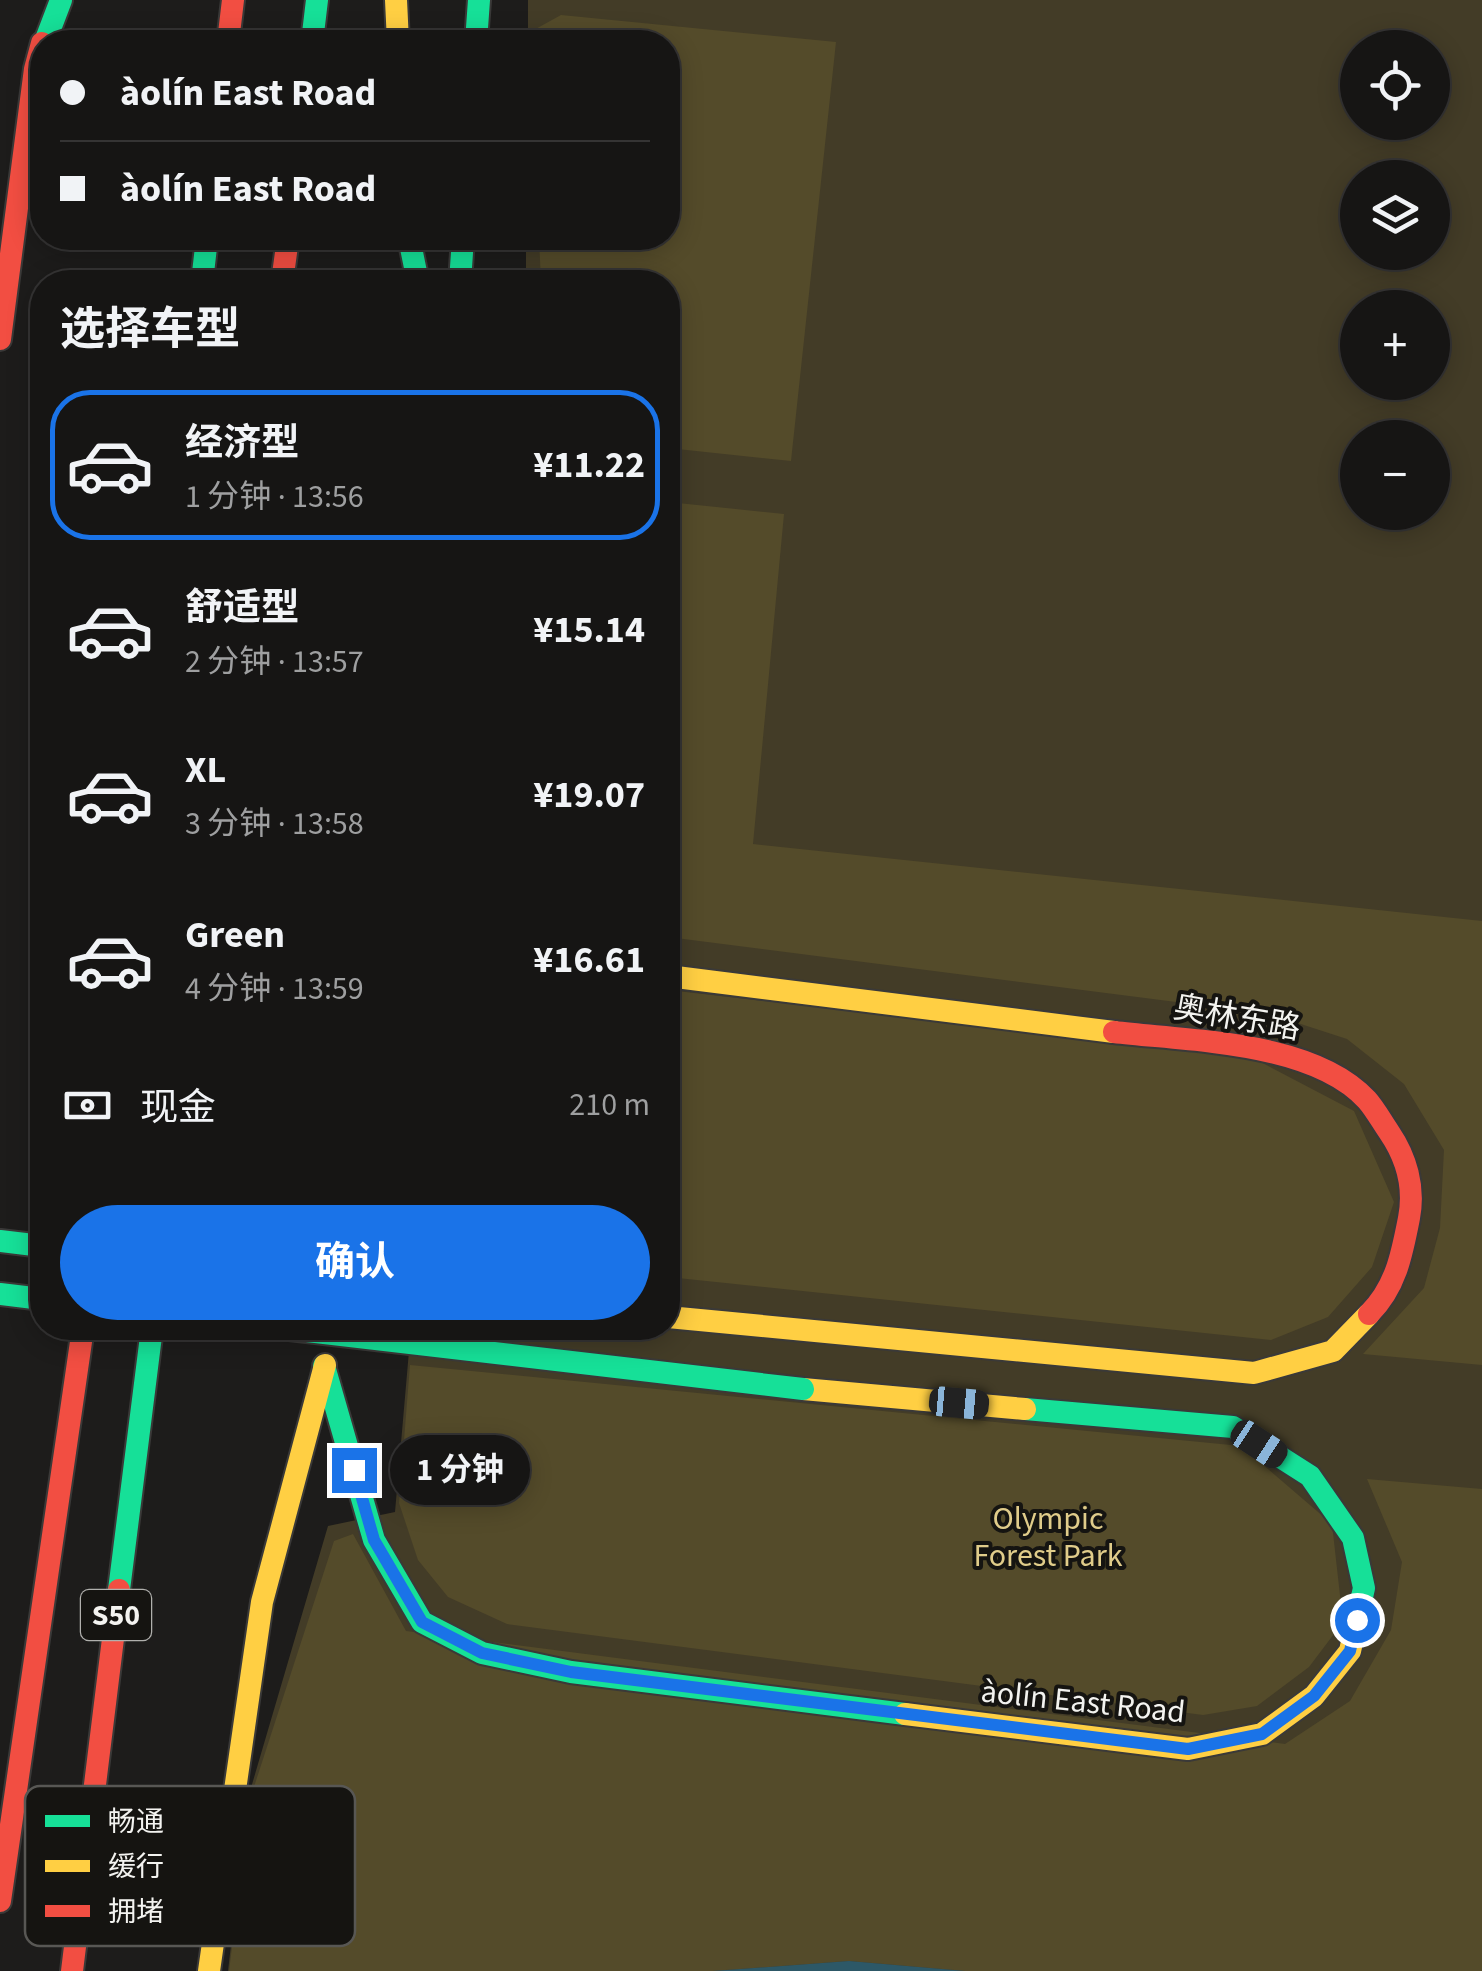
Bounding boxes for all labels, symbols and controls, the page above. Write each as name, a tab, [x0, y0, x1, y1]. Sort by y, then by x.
map controls	[1340, 30, 1450, 530]
button: locate	[1340, 30, 1450, 140]
text: àolín East Road	[120, 66, 376, 120]
button: layers	[1340, 160, 1450, 270]
text: àolín East Road	[120, 162, 376, 216]
button: +	[1340, 290, 1450, 400]
text: 选择车型	[60, 298, 240, 362]
text: 经济型	[185, 416, 299, 470]
icon: car	[65, 420, 155, 510]
button: −	[1340, 420, 1450, 530]
text: ¥11.22	[533, 438, 645, 492]
text: 1 分钟 · 13:56	[185, 474, 364, 520]
text: 舒适型	[185, 581, 299, 635]
icon: car	[65, 585, 155, 675]
text: ¥15.14	[533, 603, 645, 657]
text: 2 分钟 · 13:57	[185, 639, 364, 685]
text: XL	[185, 743, 226, 797]
icon: car	[65, 750, 155, 840]
text: ¥19.07	[533, 768, 645, 822]
text: 3 分钟 · 13:58	[185, 801, 364, 847]
text: Green	[185, 908, 285, 962]
icon: car	[65, 915, 155, 1005]
text: ¥16.61	[533, 933, 645, 987]
text: 4 分钟 · 13:59	[185, 966, 364, 1012]
street label: 奥林东路	[1170, 984, 1304, 1052]
icon: cash	[60, 1078, 115, 1133]
text: 现金	[140, 1081, 216, 1135]
text: 210 m	[569, 1082, 650, 1128]
button: 确认	[60, 1205, 650, 1320]
car	[928, 1385, 990, 1421]
car	[1226, 1415, 1292, 1473]
callout: 1 分钟	[389, 1435, 529, 1505]
text: 1 分钟	[416, 1447, 504, 1493]
route end	[332, 1448, 377, 1493]
park label: Olympic Forest Park	[973, 1496, 1123, 1579]
road number: S50	[81, 1590, 151, 1640]
route start	[1335, 1598, 1380, 1643]
street label: àolín East Road	[979, 1668, 1187, 1736]
legend	[25, 1786, 355, 1946]
text: 畅通	[108, 1802, 164, 1842]
text: 缓行	[108, 1847, 164, 1887]
text: 拥堵	[108, 1892, 164, 1932]

